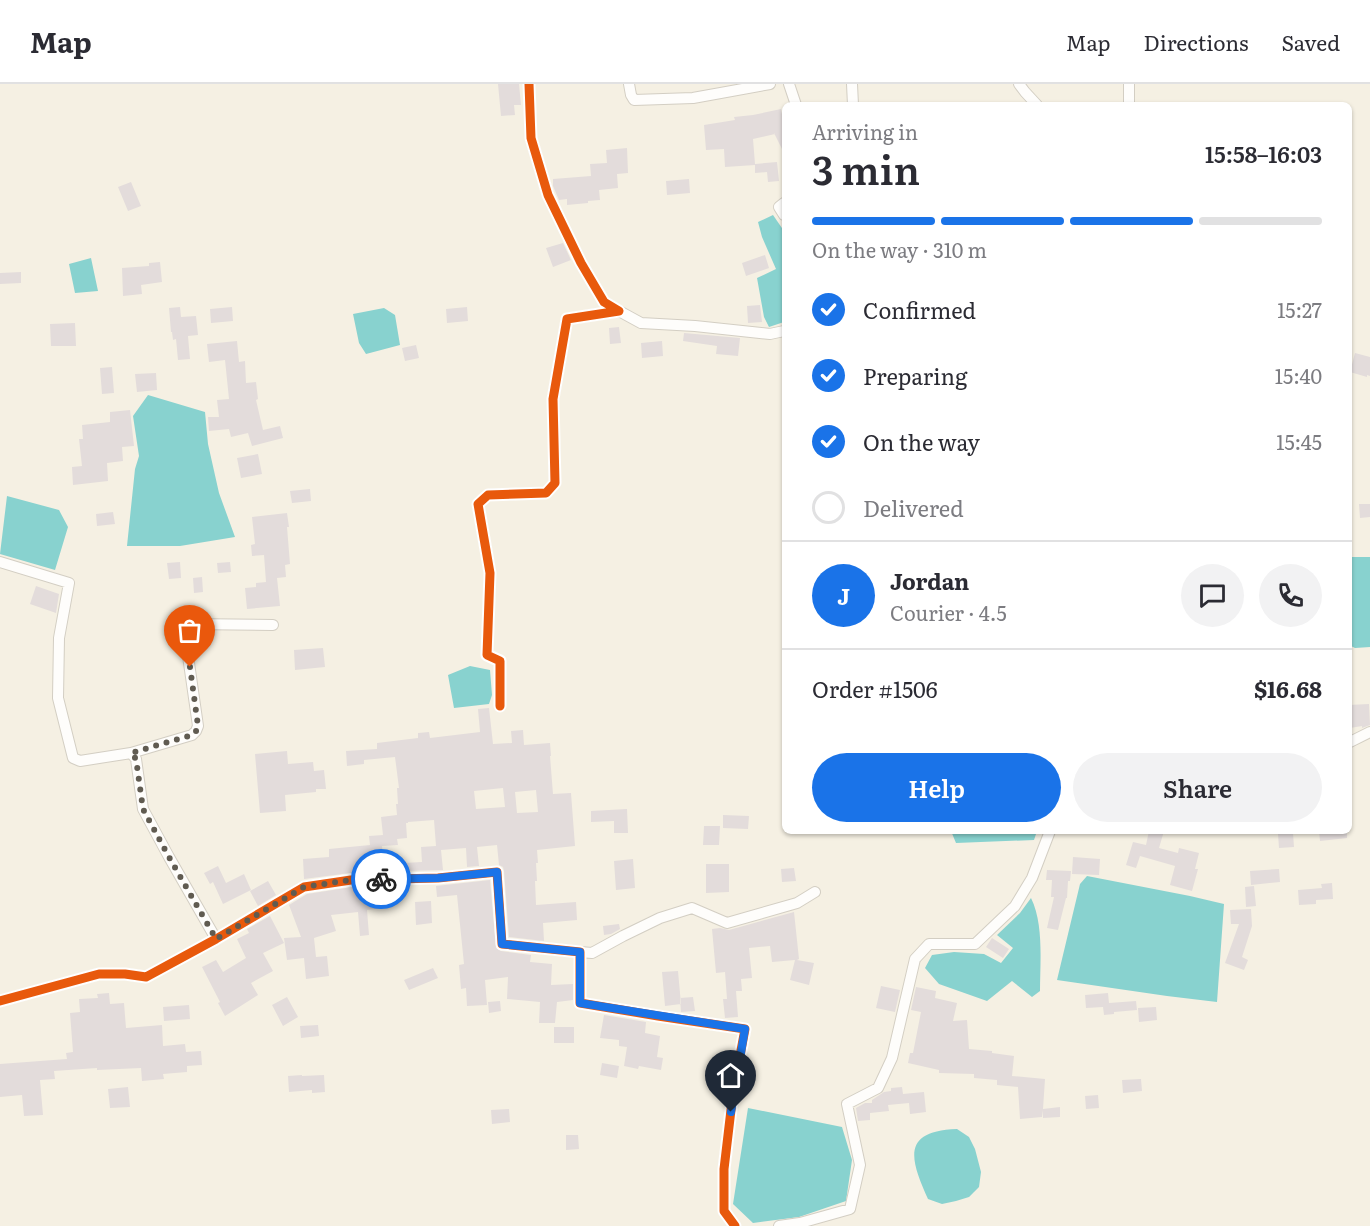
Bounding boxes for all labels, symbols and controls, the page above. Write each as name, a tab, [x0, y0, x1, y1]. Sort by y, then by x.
text: Map	[30, 20, 92, 62]
text: Map	[1066, 26, 1111, 57]
text: Directions	[1144, 26, 1249, 57]
text: Saved	[1282, 26, 1340, 57]
text: Arriving in	[812, 116, 918, 146]
text: 15:58–16:03	[1205, 137, 1322, 170]
text: 3 min	[812, 139, 920, 197]
text: On the way · 310 m	[812, 234, 987, 264]
icon: check	[812, 293, 845, 326]
text: Confirmed	[863, 293, 976, 326]
text: 15:27	[1277, 294, 1322, 324]
icon: check	[812, 359, 845, 392]
text: Preparing	[863, 359, 967, 392]
text: 15:40	[1275, 360, 1322, 390]
icon: check	[812, 425, 845, 458]
text: On the way	[863, 425, 980, 458]
text: 15:45	[1276, 426, 1322, 456]
text: Delivered	[863, 491, 964, 524]
text: Jordan	[890, 564, 969, 597]
button: chat	[1181, 564, 1244, 627]
button: phone	[1259, 564, 1322, 627]
text: J	[837, 579, 850, 612]
text: Courier · 4.5	[890, 597, 1007, 627]
pin	[164, 605, 215, 667]
icon: bag	[173, 614, 206, 647]
text: Order #1506	[812, 672, 938, 705]
text: $16.68	[1254, 672, 1322, 705]
button: Help	[812, 753, 1061, 822]
button: Share	[1073, 753, 1322, 822]
courier	[351, 849, 411, 909]
icon: bike	[365, 863, 398, 896]
pin	[705, 1050, 756, 1112]
icon: home	[714, 1059, 747, 1092]

